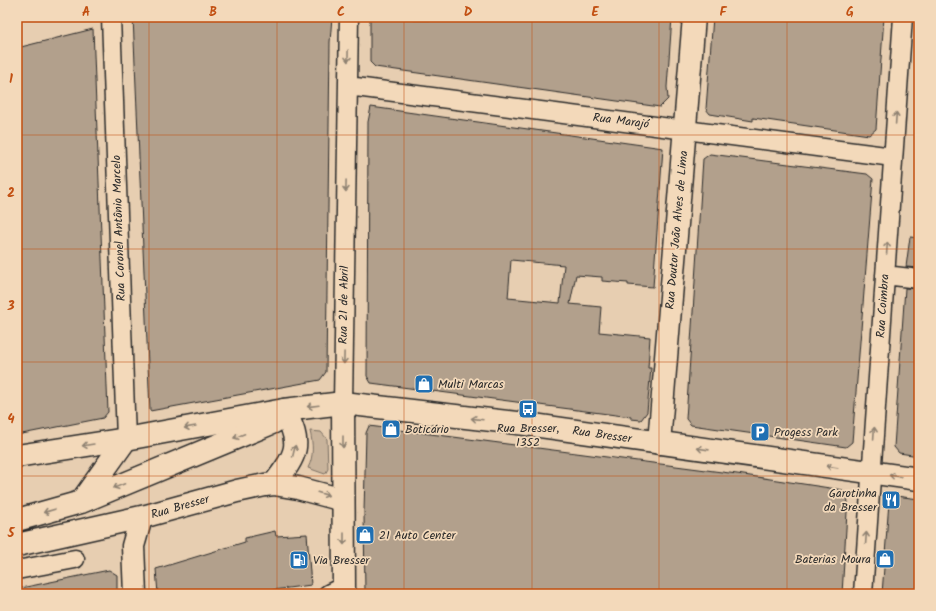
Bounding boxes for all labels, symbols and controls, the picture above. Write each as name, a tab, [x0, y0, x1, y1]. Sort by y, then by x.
text: A	[82, 2, 90, 23]
text: B	[209, 2, 217, 23]
text: C	[337, 2, 345, 23]
text: D	[464, 2, 473, 23]
text: E	[591, 2, 599, 23]
text: F	[719, 2, 727, 23]
text: G	[846, 2, 854, 23]
one-way arrow	[344, 49, 352, 62]
text: 1	[9, 69, 13, 90]
street label: Rua Marajó	[592, 108, 651, 134]
one-way arrow	[892, 112, 899, 125]
street label: Rua Doutor João Alves de Lima	[661, 149, 693, 310]
street label: Rua Coronel Antônio Marcelo	[107, 155, 131, 301]
one-way arrow	[342, 179, 350, 192]
text: 2	[7, 183, 15, 204]
one-way arrow	[884, 242, 891, 255]
street label: Rua 21 de Abril	[334, 266, 354, 344]
street label: Rua Coimbra	[871, 273, 895, 339]
text: 3	[6, 296, 15, 317]
one-way arrow	[340, 351, 348, 364]
shop icon: Multi Marcas	[413, 373, 435, 395]
place label: Multi Marcas	[438, 375, 504, 394]
bus stop icon: Rua Bresser, 1352	[517, 398, 539, 420]
one-way arrow	[307, 402, 320, 410]
text: 4	[7, 409, 15, 430]
one-way arrow	[471, 415, 484, 422]
shop icon: Boticário	[380, 418, 402, 440]
place label: Rua Bresser, 1352	[497, 419, 560, 452]
place label: Boticário	[405, 420, 449, 439]
street label: Rua Bresser	[571, 421, 634, 449]
parking icon: Progess Park	[749, 421, 771, 443]
one-way arrow	[184, 423, 197, 431]
place label: Progess Park	[774, 423, 838, 442]
one-way arrow	[870, 427, 877, 440]
one-way arrow	[234, 433, 246, 441]
one-way arrow	[339, 435, 347, 448]
one-way arrow	[82, 441, 95, 449]
one-way arrow	[291, 445, 298, 458]
one-way arrow	[697, 445, 710, 453]
one-way arrow	[826, 463, 839, 471]
one-way arrow	[889, 472, 902, 480]
one-way arrow	[114, 483, 126, 490]
place label: Garotinha da Bresser	[824, 484, 878, 517]
street label: Rua Bresser	[149, 489, 212, 524]
restaurant icon: Garotinha da Bresser	[880, 489, 902, 511]
one-way arrow	[316, 491, 329, 498]
one-way arrow	[42, 508, 55, 515]
text: 5	[7, 523, 16, 544]
shop icon: 21 Auto Center	[354, 524, 376, 546]
place label: 21 Auto Center	[379, 526, 457, 545]
one-way arrow	[340, 532, 348, 545]
one-way arrow	[863, 532, 870, 545]
shop icon: Baterias Moura	[874, 548, 896, 570]
fuel station icon: Via Bresser	[288, 549, 310, 571]
place label: Baterias Moura	[795, 550, 871, 569]
place label: Via Bresser	[313, 551, 370, 570]

